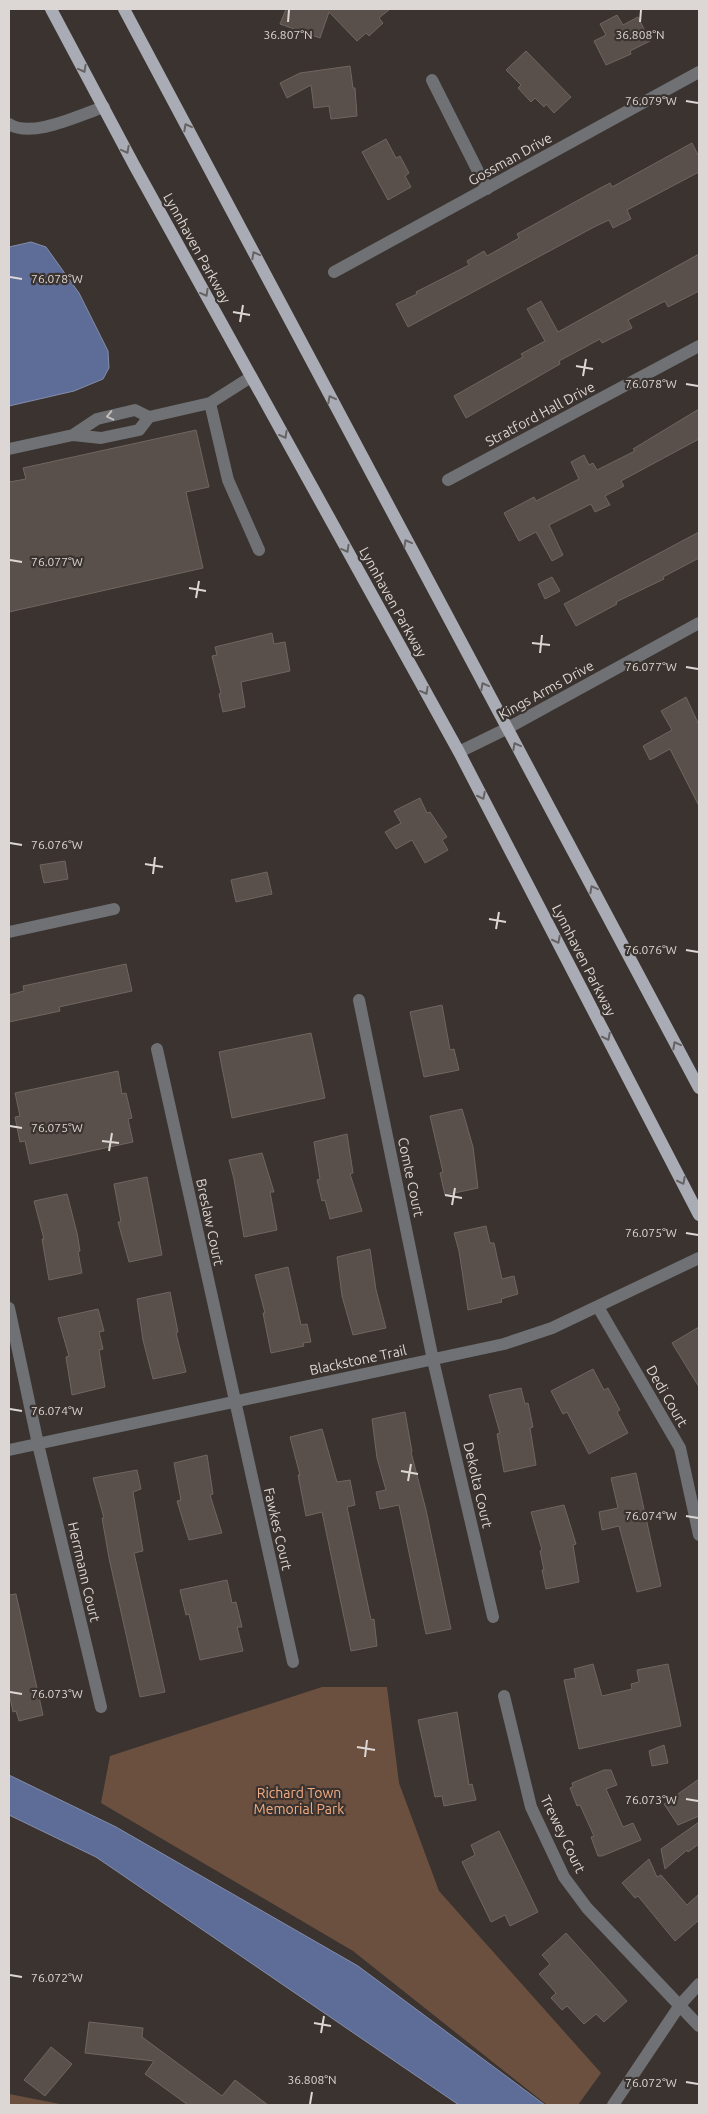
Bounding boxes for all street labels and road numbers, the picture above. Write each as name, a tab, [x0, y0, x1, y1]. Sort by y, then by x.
street label: Gossman Drive	[465, 129, 555, 189]
street label: Lynnhaven Parkway	[160, 190, 234, 306]
street label: Stratford Hall Drive	[483, 378, 597, 450]
street label: Lynnhaven Parkway	[356, 544, 430, 660]
street label: Kings Arms Drive	[496, 657, 596, 723]
street label: Lynnhaven Parkway	[549, 901, 619, 1019]
street label: Comte Court	[395, 1136, 427, 1219]
street label: Breslaw Court	[193, 1177, 227, 1267]
street label: Blackstone Trail	[308, 1342, 408, 1378]
street label: Dedi Court	[643, 1363, 691, 1430]
street label: Dekolta Court	[460, 1440, 496, 1530]
street label: Fawkes Court	[261, 1486, 295, 1572]
street label: Herrmann Court	[65, 1520, 103, 1624]
street label: Trewey Court	[537, 1793, 589, 1876]

